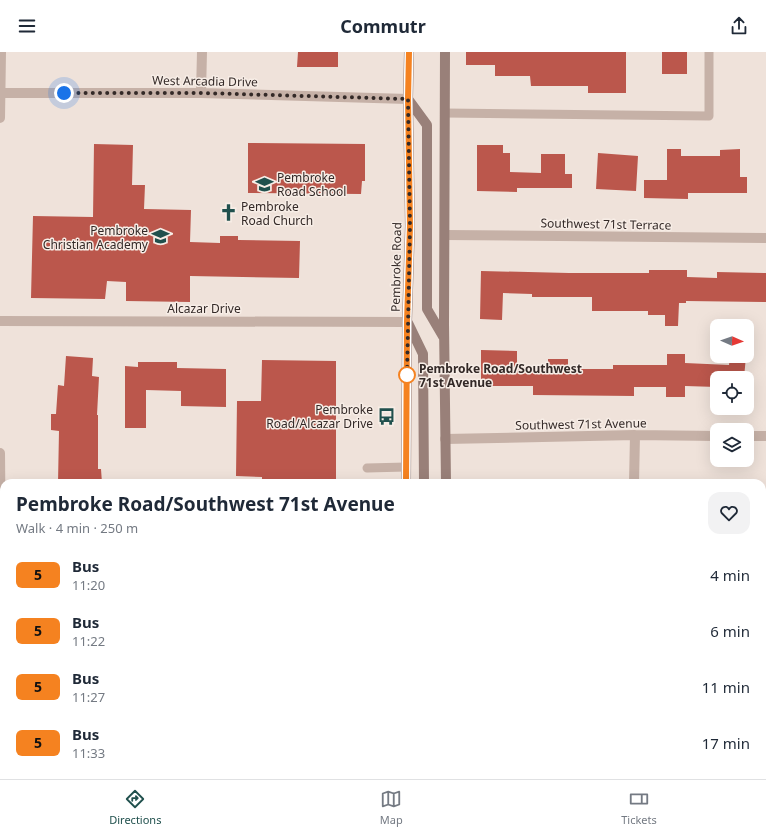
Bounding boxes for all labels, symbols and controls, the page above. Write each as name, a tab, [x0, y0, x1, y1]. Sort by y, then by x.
text: Commutr	[340, 14, 426, 38]
icon: menu	[16, 15, 38, 37]
icon: share	[728, 15, 750, 37]
street label: West Arcadia Drive	[152, 72, 258, 90]
your location	[54, 83, 74, 103]
place label: Pembroke Road School	[277, 169, 346, 200]
school or university icon: Pembroke Road School	[254, 174, 274, 194]
place label: Pembroke Road Church	[241, 198, 313, 229]
church icon: Pembroke Road Church	[218, 203, 238, 223]
street label: Southwest 71st Terrace	[540, 214, 672, 234]
place label: Pembroke Christian Academy	[43, 222, 149, 253]
street label: Pembroke Road	[387, 222, 405, 312]
school or university icon: Pembroke Christian Academy	[151, 227, 171, 247]
street label: Alcazar Drive	[167, 300, 241, 317]
north arrow	[710, 319, 754, 363]
map controls	[710, 319, 754, 467]
place label: Pembroke Road/Southwest 71st Avenue	[419, 360, 582, 391]
marker: Pembroke Road/Southwest 71st Avenue	[398, 366, 416, 384]
button: locate	[710, 371, 754, 415]
place label: Pembroke Road/Alcazar Drive	[266, 401, 373, 432]
bus stop icon: Pembroke Road/Alcazar Drive	[376, 406, 396, 426]
street label: Southwest 71st Avenue	[515, 414, 647, 434]
button: layers	[710, 423, 754, 467]
text: Pembroke Road/Southwest 71st Avenue	[16, 491, 395, 517]
button: heart	[708, 492, 750, 534]
text: Walk · 4 min · 250 m	[16, 519, 138, 537]
text: Bus	[72, 556, 99, 576]
text: 5	[34, 565, 42, 584]
text: 4 min	[710, 565, 750, 585]
text: 11:20	[72, 576, 105, 594]
text: Bus	[72, 612, 99, 632]
text: 5	[34, 621, 42, 640]
text: 6 min	[710, 621, 750, 641]
text: 11:22	[72, 632, 105, 650]
text: Bus	[72, 668, 99, 688]
text: 5	[34, 677, 42, 696]
text: 11 min	[702, 677, 750, 697]
text: 11:27	[72, 688, 105, 706]
text: Bus	[72, 724, 99, 744]
text: 5	[34, 733, 42, 752]
text: 17 min	[702, 733, 750, 753]
text: 11:33	[72, 744, 105, 762]
tab: Directions	[109, 788, 161, 827]
tab: Map	[380, 788, 403, 827]
tab: Tickets	[621, 788, 657, 827]

